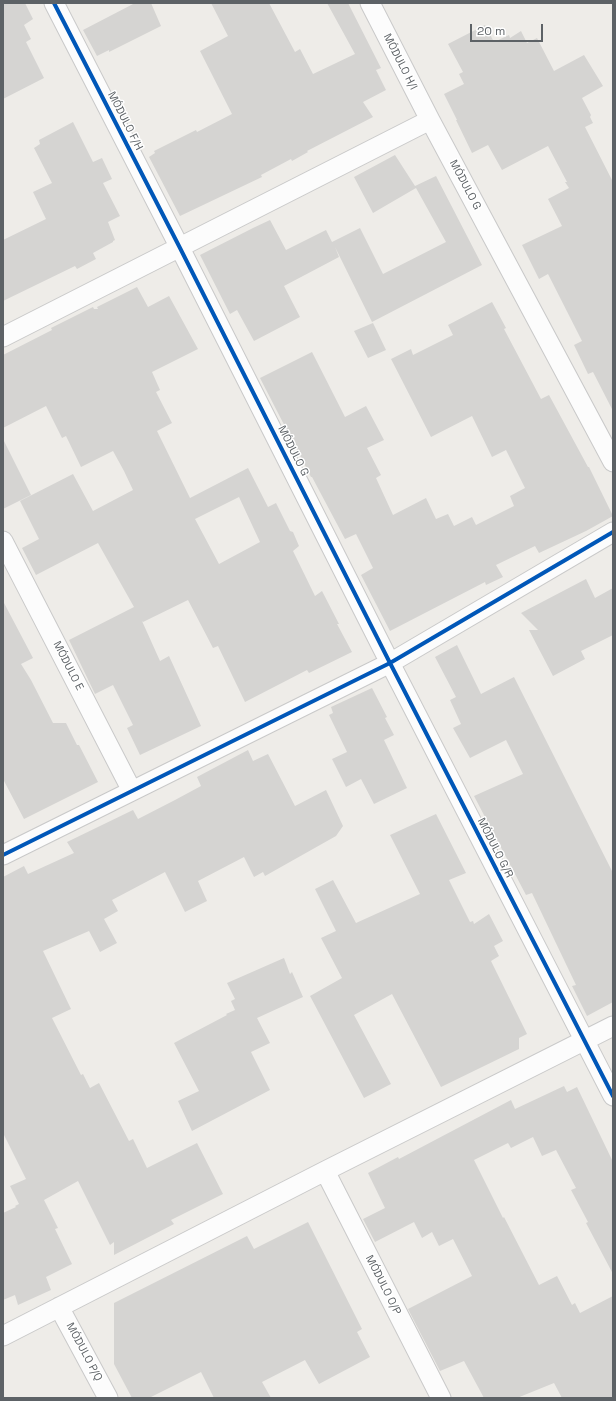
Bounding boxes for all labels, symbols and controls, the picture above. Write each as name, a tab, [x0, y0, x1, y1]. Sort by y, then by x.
scale bar	[472, 16, 545, 42]
text: 20 m	[477, 23, 505, 39]
street label: MÓDULO H/I	[380, 32, 420, 92]
street label: MÓDULO F/H	[105, 90, 145, 152]
street label: MÓDULO G	[446, 158, 484, 212]
street label: MÓDULO G	[275, 424, 311, 478]
street label: MÓDULO E	[50, 639, 86, 693]
street label: MÓDULO G/R	[474, 816, 516, 880]
street label: MÓDULO O/P	[362, 1253, 404, 1317]
street label: MÓDULO P/Q	[63, 1320, 105, 1384]

